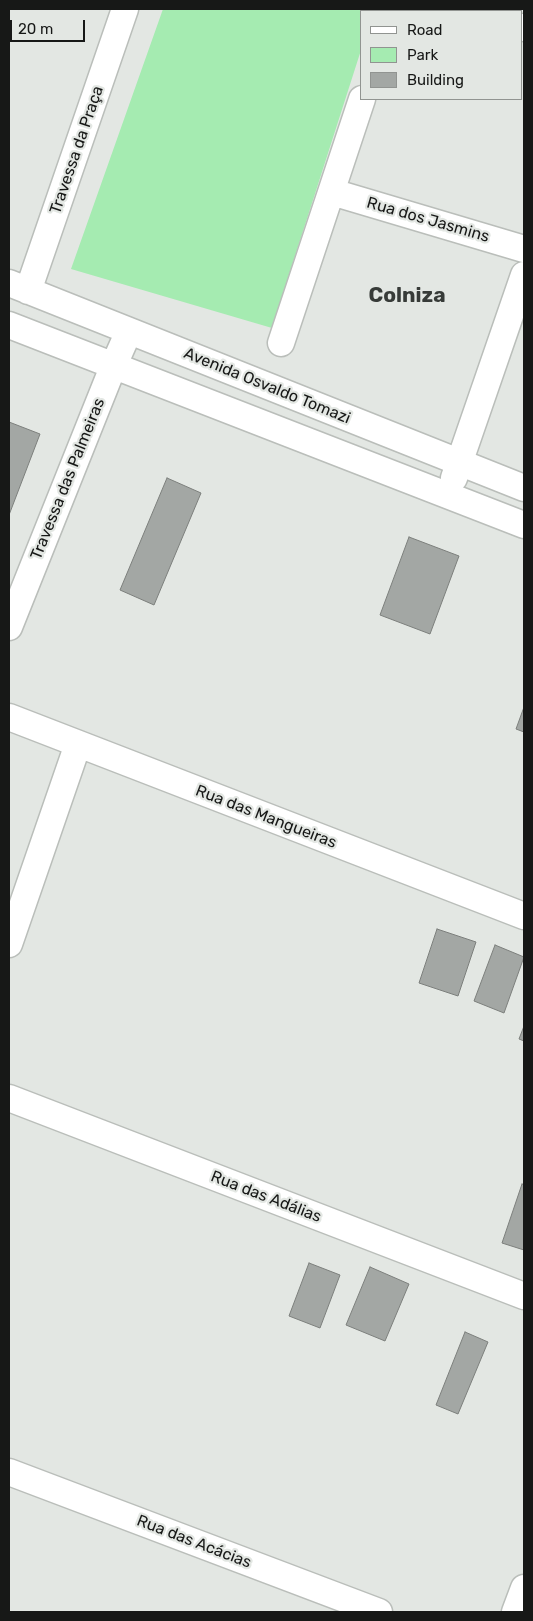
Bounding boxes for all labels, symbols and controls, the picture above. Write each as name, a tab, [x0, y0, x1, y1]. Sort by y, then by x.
scale bar	[12, 10, 88, 42]
legend	[360, 10, 523, 100]
text: 20 m	[18, 20, 53, 38]
text: Road	[407, 21, 443, 39]
text: Park	[407, 46, 438, 64]
text: Building	[407, 71, 464, 89]
street label: Travessa da Praça	[46, 83, 108, 217]
street label: Rua dos Jasmins	[364, 193, 492, 247]
district label: Colniza	[368, 283, 446, 309]
street label: Avenida Osvaldo Tomazi	[181, 344, 353, 428]
street label: Travessa das Palmeiras	[27, 395, 109, 563]
street label: Rua das Mangueiras	[193, 781, 339, 853]
street label: Rua das Adálias	[208, 1167, 324, 1227]
street label: Rua das Acácias	[134, 1511, 254, 1573]

